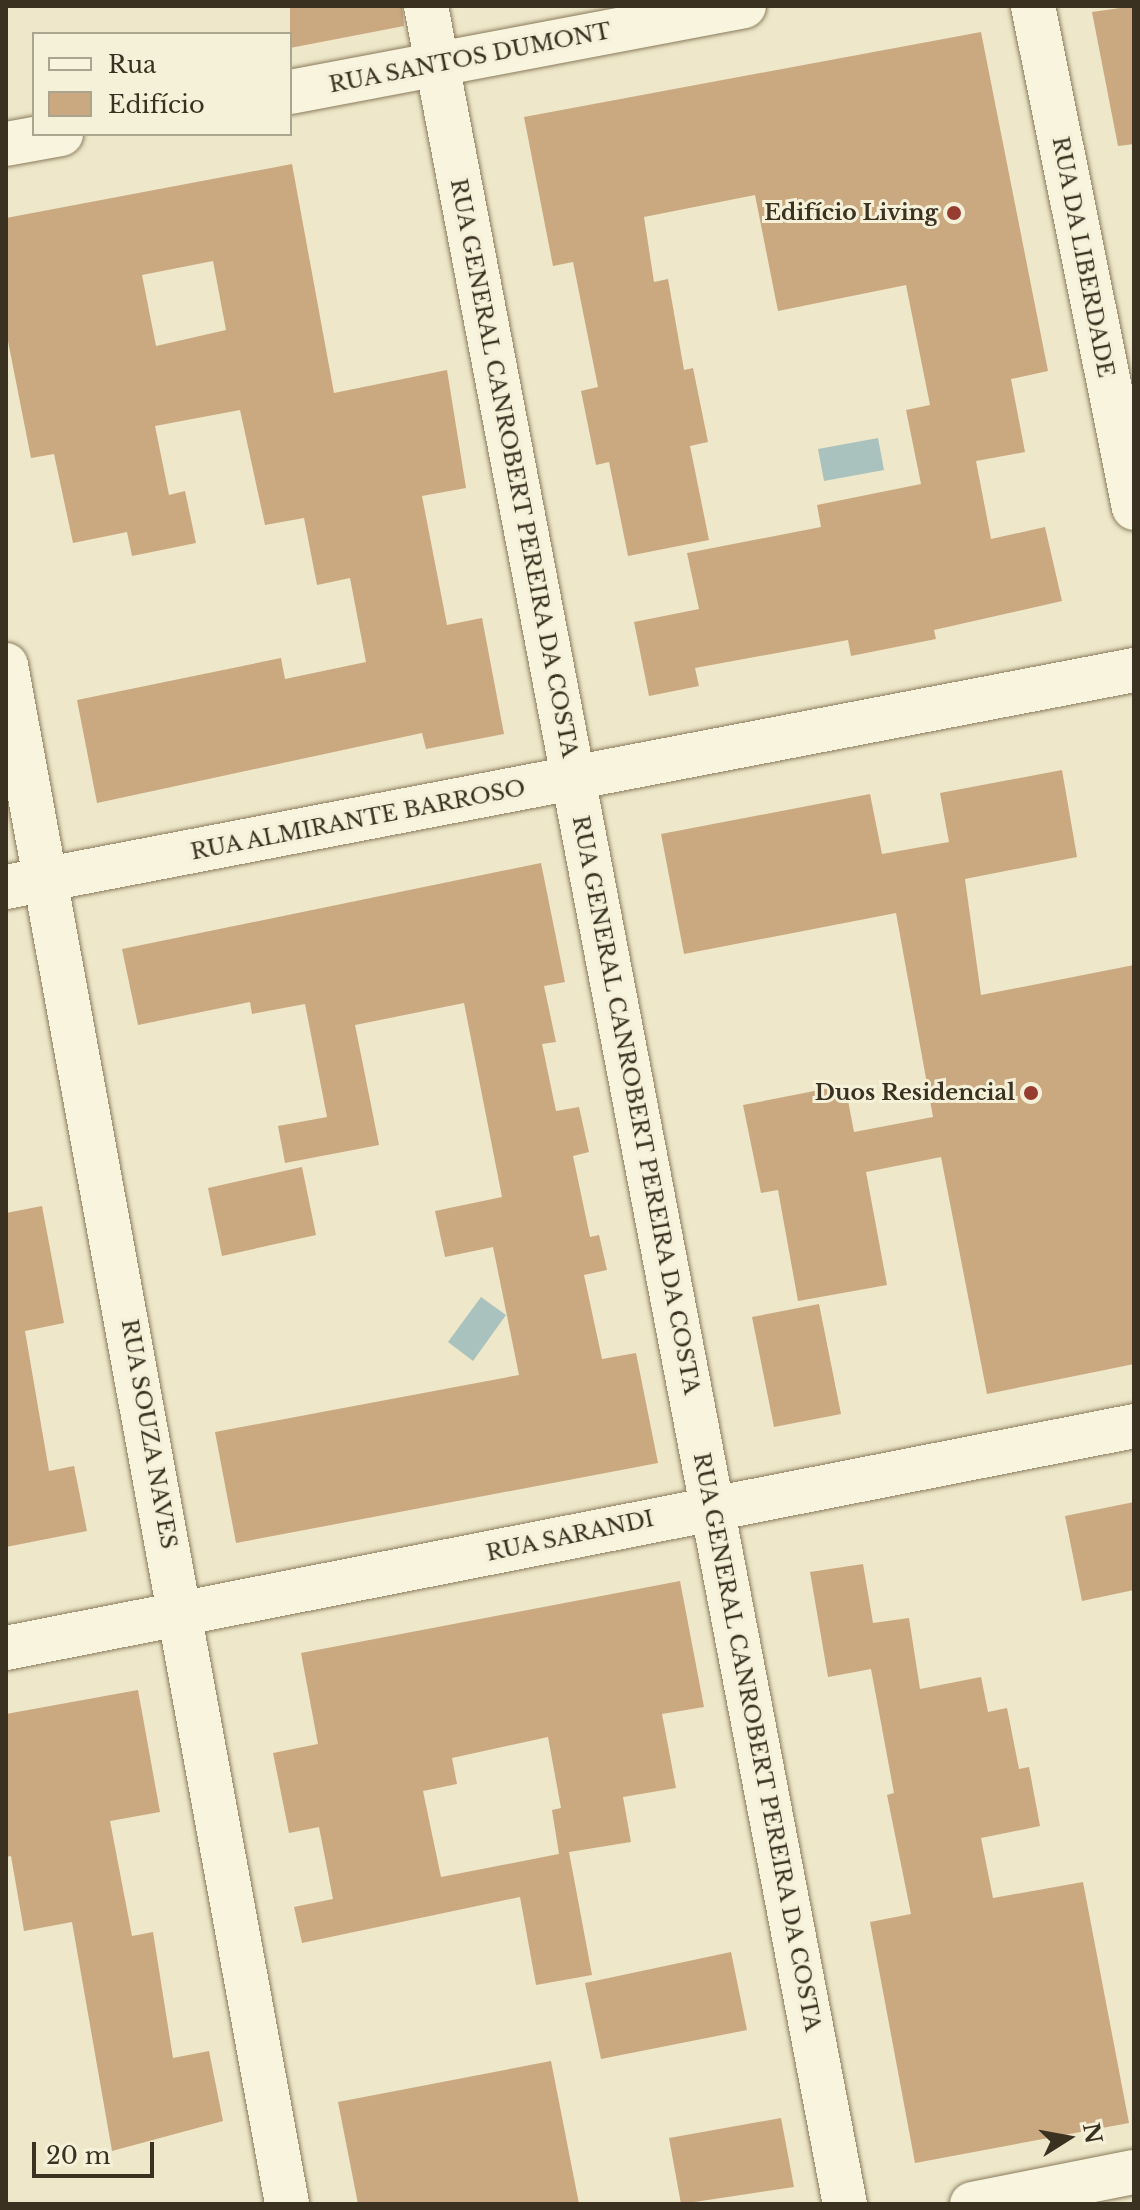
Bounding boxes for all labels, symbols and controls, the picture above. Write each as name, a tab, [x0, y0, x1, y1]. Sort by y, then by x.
street label: RUA SANTOS DUMONT	[326, 18, 614, 98]
legend	[32, 32, 292, 136]
text: Rua	[108, 50, 156, 79]
text: Edifício	[108, 90, 205, 119]
street label: RUA DA LIBERDADE	[1047, 134, 1119, 380]
street label: RUA GENERAL CANROBERT PEREIRA DA COSTA	[444, 174, 584, 762]
place label: Edifício Living	[764, 200, 938, 226]
marker: Edifício Living	[945, 204, 963, 222]
street label: RUA ALMIRANTE BARROSO	[188, 774, 528, 866]
street label: RUA GENERAL CANROBERT PEREIRA DA COSTA	[566, 811, 706, 1399]
place label: Duos Residencial	[815, 1080, 1015, 1106]
marker: Duos Residencial	[1022, 1084, 1040, 1102]
street label: RUA SOUZA NAVES	[116, 1316, 182, 1552]
street label: RUA GENERAL CANROBERT PEREIRA DA COSTA	[687, 1448, 827, 2036]
street label: RUA SARANDI	[483, 1505, 657, 1567]
north arrow	[1028, 2098, 1108, 2178]
text: N	[1077, 2121, 1107, 2146]
scale bar	[36, 2126, 158, 2176]
text: 20 m	[46, 2141, 111, 2170]

